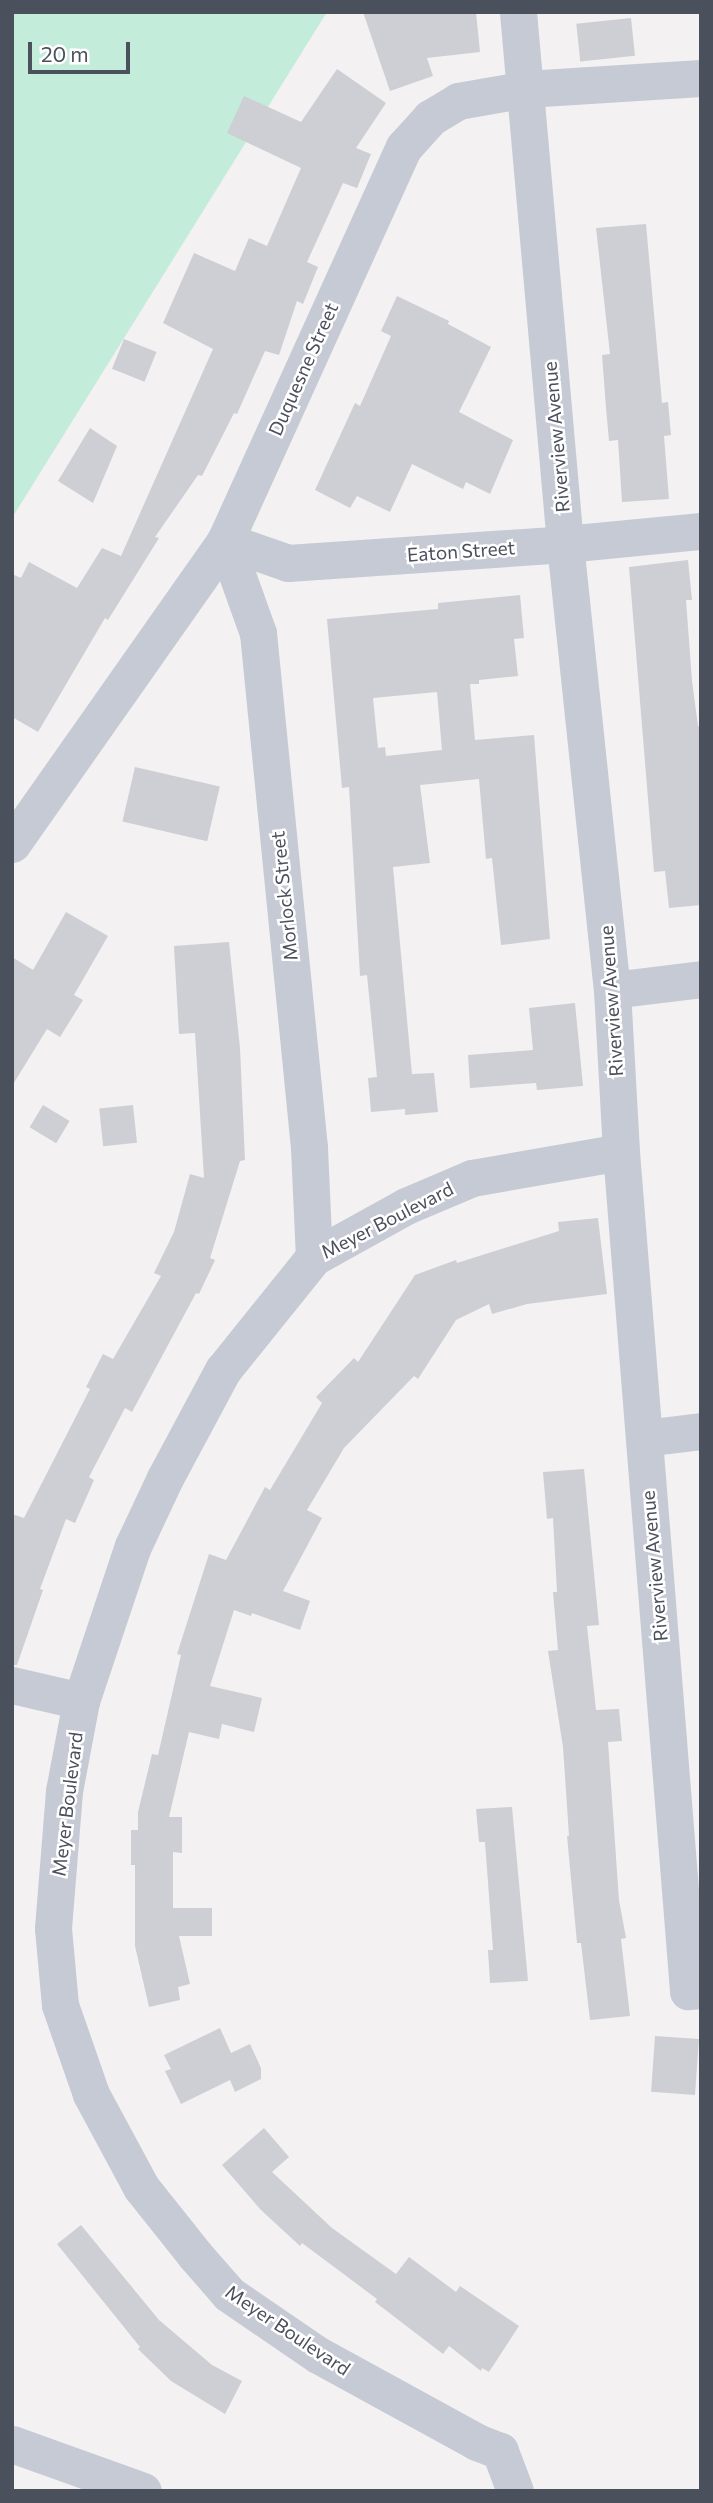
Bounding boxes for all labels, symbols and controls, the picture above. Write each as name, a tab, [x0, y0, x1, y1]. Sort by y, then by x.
scale bar	[32, 28, 133, 72]
text: 20 m	[41, 41, 89, 66]
street label: Duquesne Street	[263, 299, 343, 439]
street label: Riverview Avenue	[538, 361, 574, 513]
street label: Eaton Street	[406, 536, 516, 566]
street label: Morlock Street	[266, 830, 302, 962]
street label: Riverview Avenue	[594, 925, 628, 1077]
street label: Meyer Boulevard	[317, 1177, 457, 1263]
street label: Riverview Avenue	[636, 1490, 672, 1642]
street label: Meyer Boulevard	[47, 1731, 87, 1877]
street label: Meyer Boulevard	[221, 2280, 355, 2380]

